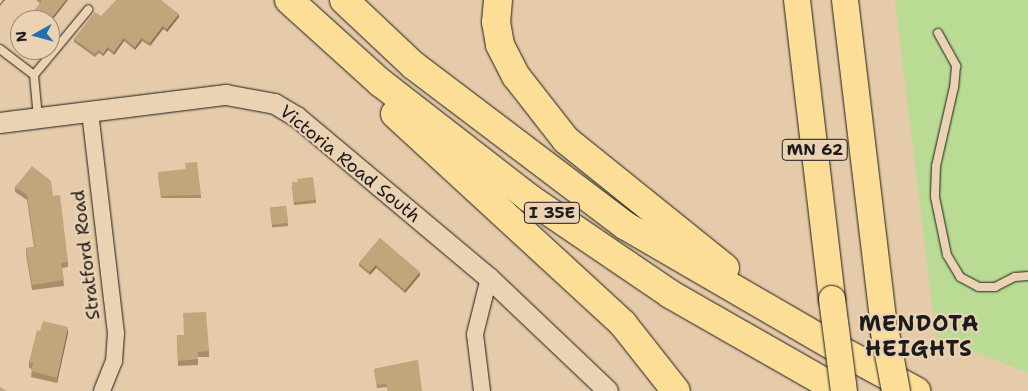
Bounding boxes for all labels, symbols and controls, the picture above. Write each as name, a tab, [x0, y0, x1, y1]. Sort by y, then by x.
north arrow	[10, 10, 60, 60]
text: N	[11, 30, 31, 43]
street label: Victoria Road South	[275, 101, 425, 227]
road number: MN 62	[781, 136, 849, 164]
street label: Stratford Road	[67, 189, 105, 321]
road number: I 35E	[523, 200, 581, 227]
district label: MENDOTA HEIGHTS	[858, 310, 980, 362]

